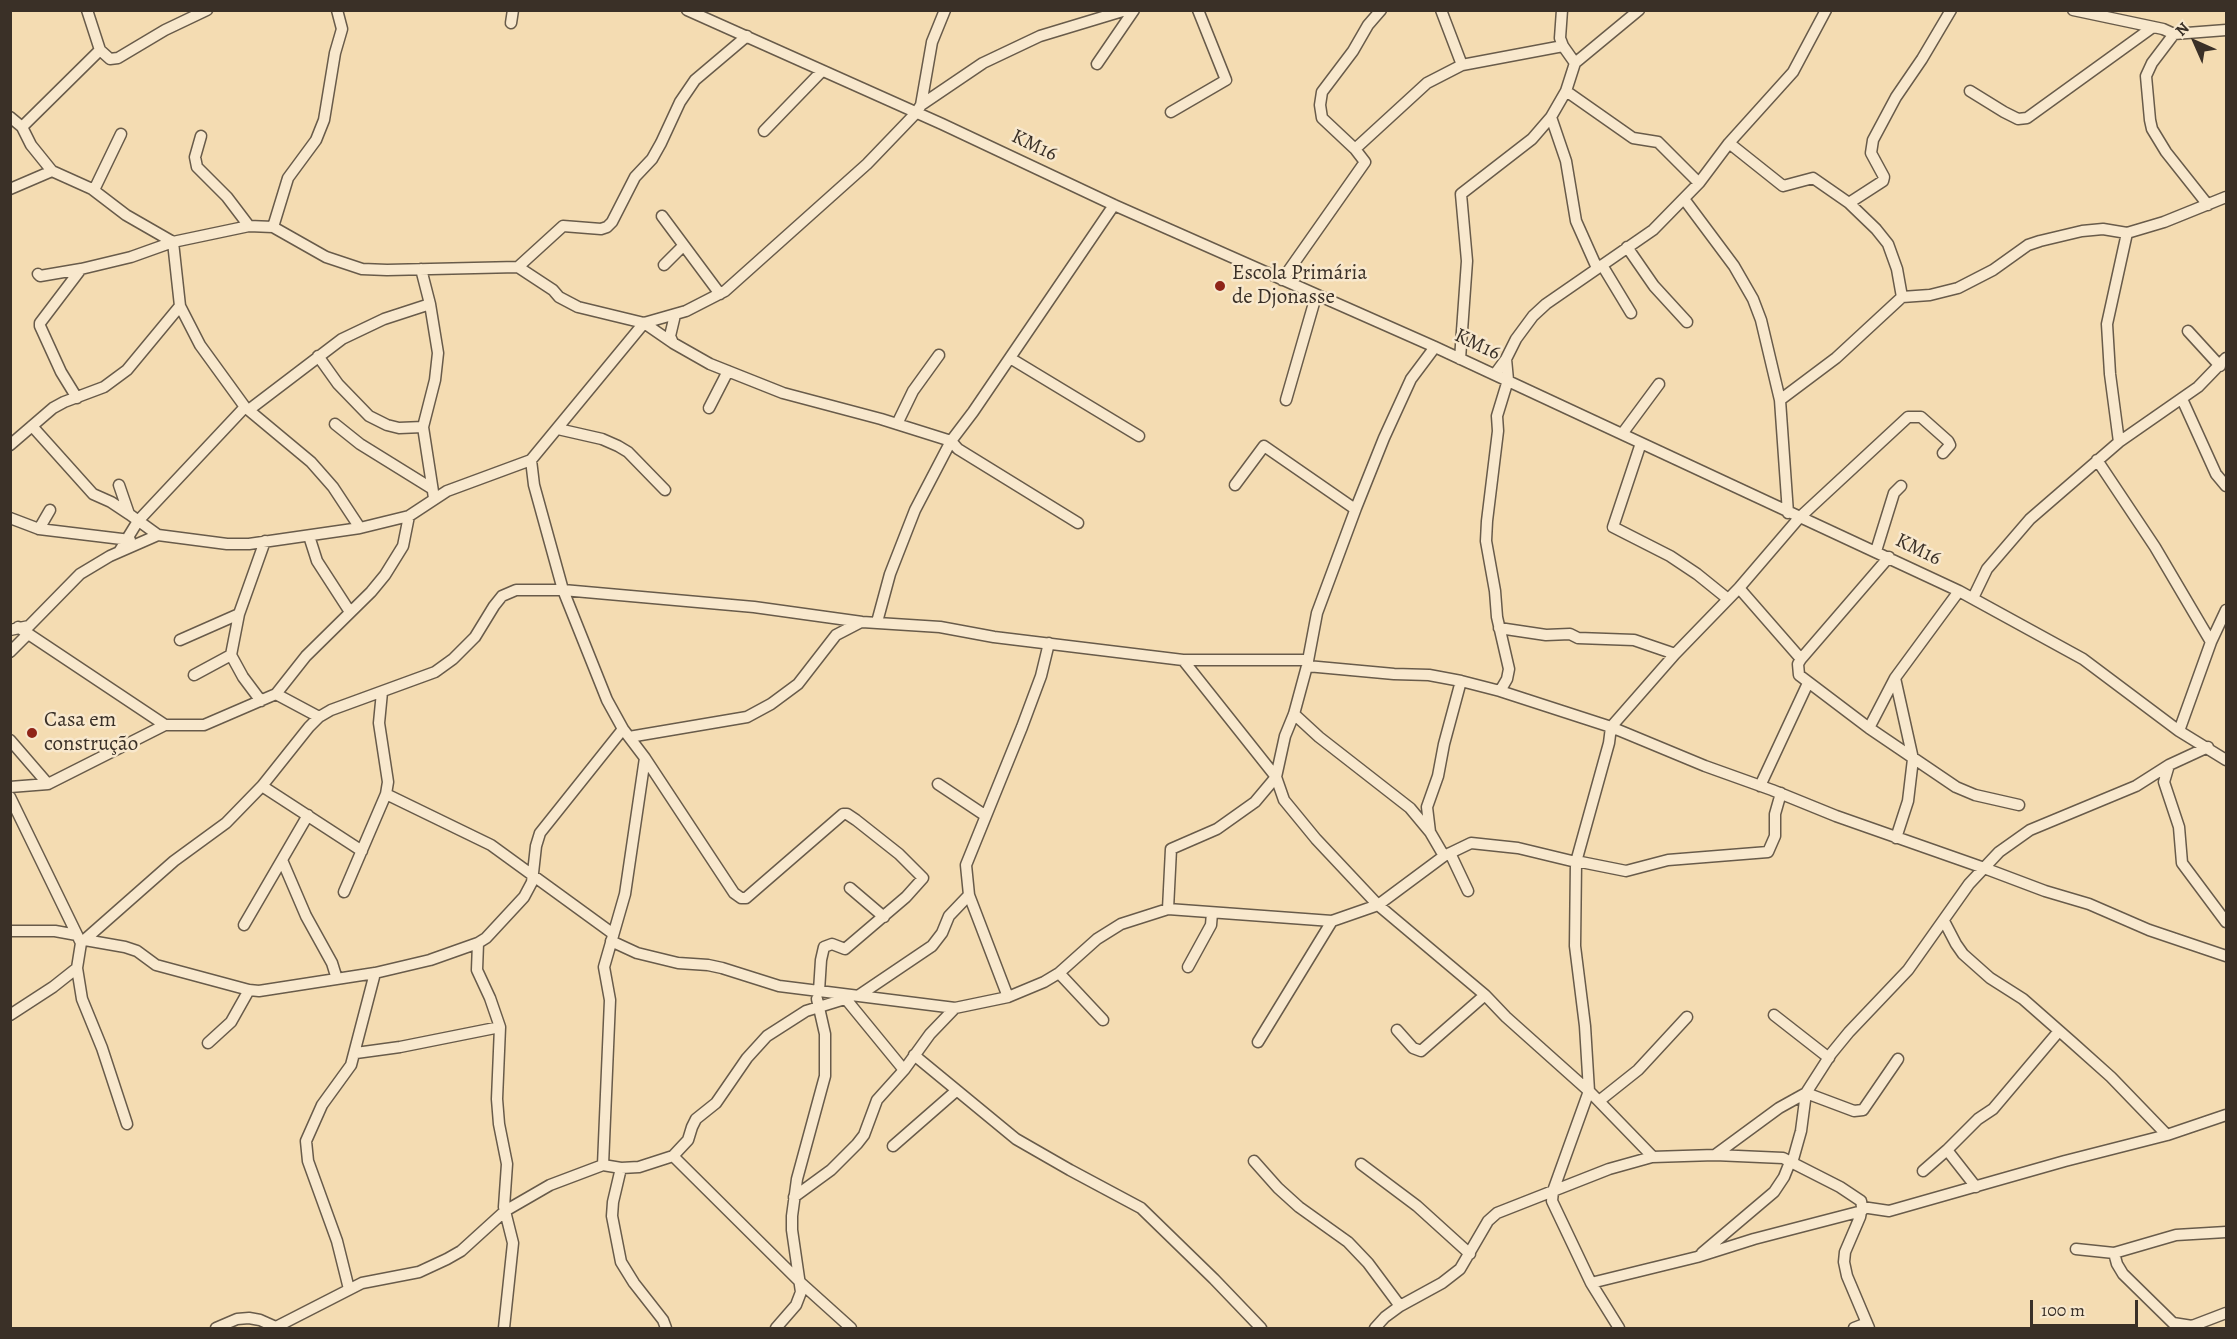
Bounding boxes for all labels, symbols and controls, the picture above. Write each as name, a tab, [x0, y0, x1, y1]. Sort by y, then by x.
north arrow	[2165, 12, 2225, 72]
text: N	[2170, 17, 2194, 41]
street label: KM16	[1007, 124, 1061, 168]
place label: Escola Primária de Djonasse	[1232, 261, 1367, 311]
marker: Escola Primária de Djonasse	[1213, 279, 1227, 293]
street label: KM16	[1450, 323, 1504, 367]
street label: KM16	[1891, 528, 1945, 572]
place label: Casa em construção	[44, 708, 138, 758]
marker: Casa em construção	[25, 726, 39, 740]
scale bar	[2033, 1288, 2141, 1326]
text: 100 m	[2041, 1298, 2085, 1322]

